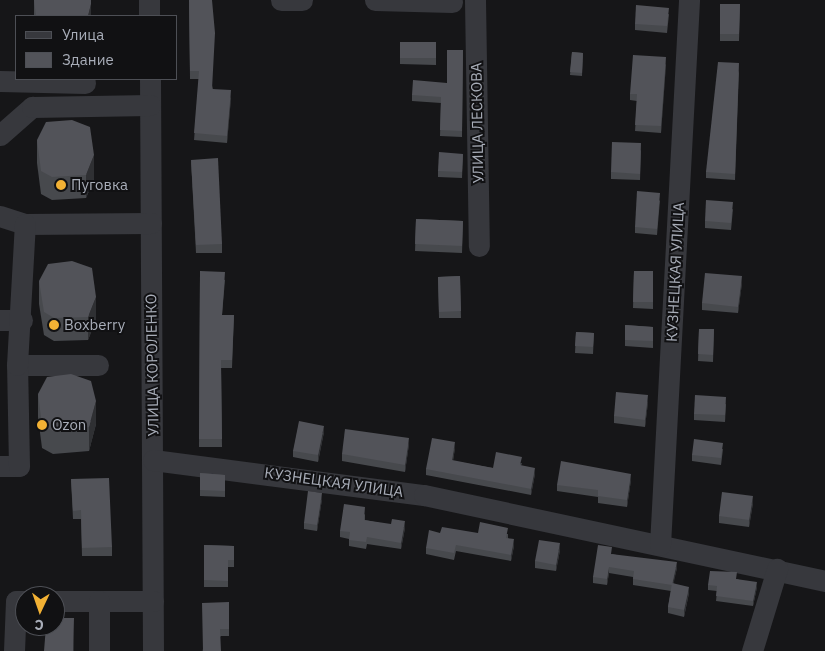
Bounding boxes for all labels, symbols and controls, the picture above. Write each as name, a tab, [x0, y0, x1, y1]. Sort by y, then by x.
legend	[15, 15, 178, 80]
text: Улица	[62, 25, 104, 44]
text: Здание	[62, 50, 114, 69]
street label: УЛИЦА ЛЕСКОВА	[467, 62, 487, 184]
place label: Пуговка	[71, 176, 128, 194]
marker: Пуговка	[55, 179, 67, 191]
street label: КУЗНЕЦКАЯ УЛИЦА	[662, 202, 688, 342]
street label: УЛИЦА КОРОЛЕНКО	[142, 294, 162, 436]
place label: Boxberry	[64, 316, 125, 334]
marker: Boxberry	[48, 319, 60, 331]
place label: Ozon	[52, 416, 86, 434]
marker: Ozon	[36, 419, 48, 431]
street label: КУЗНЕЦКАЯ УЛИЦА	[263, 463, 405, 501]
north arrow	[15, 586, 65, 636]
text: С	[34, 616, 44, 634]

